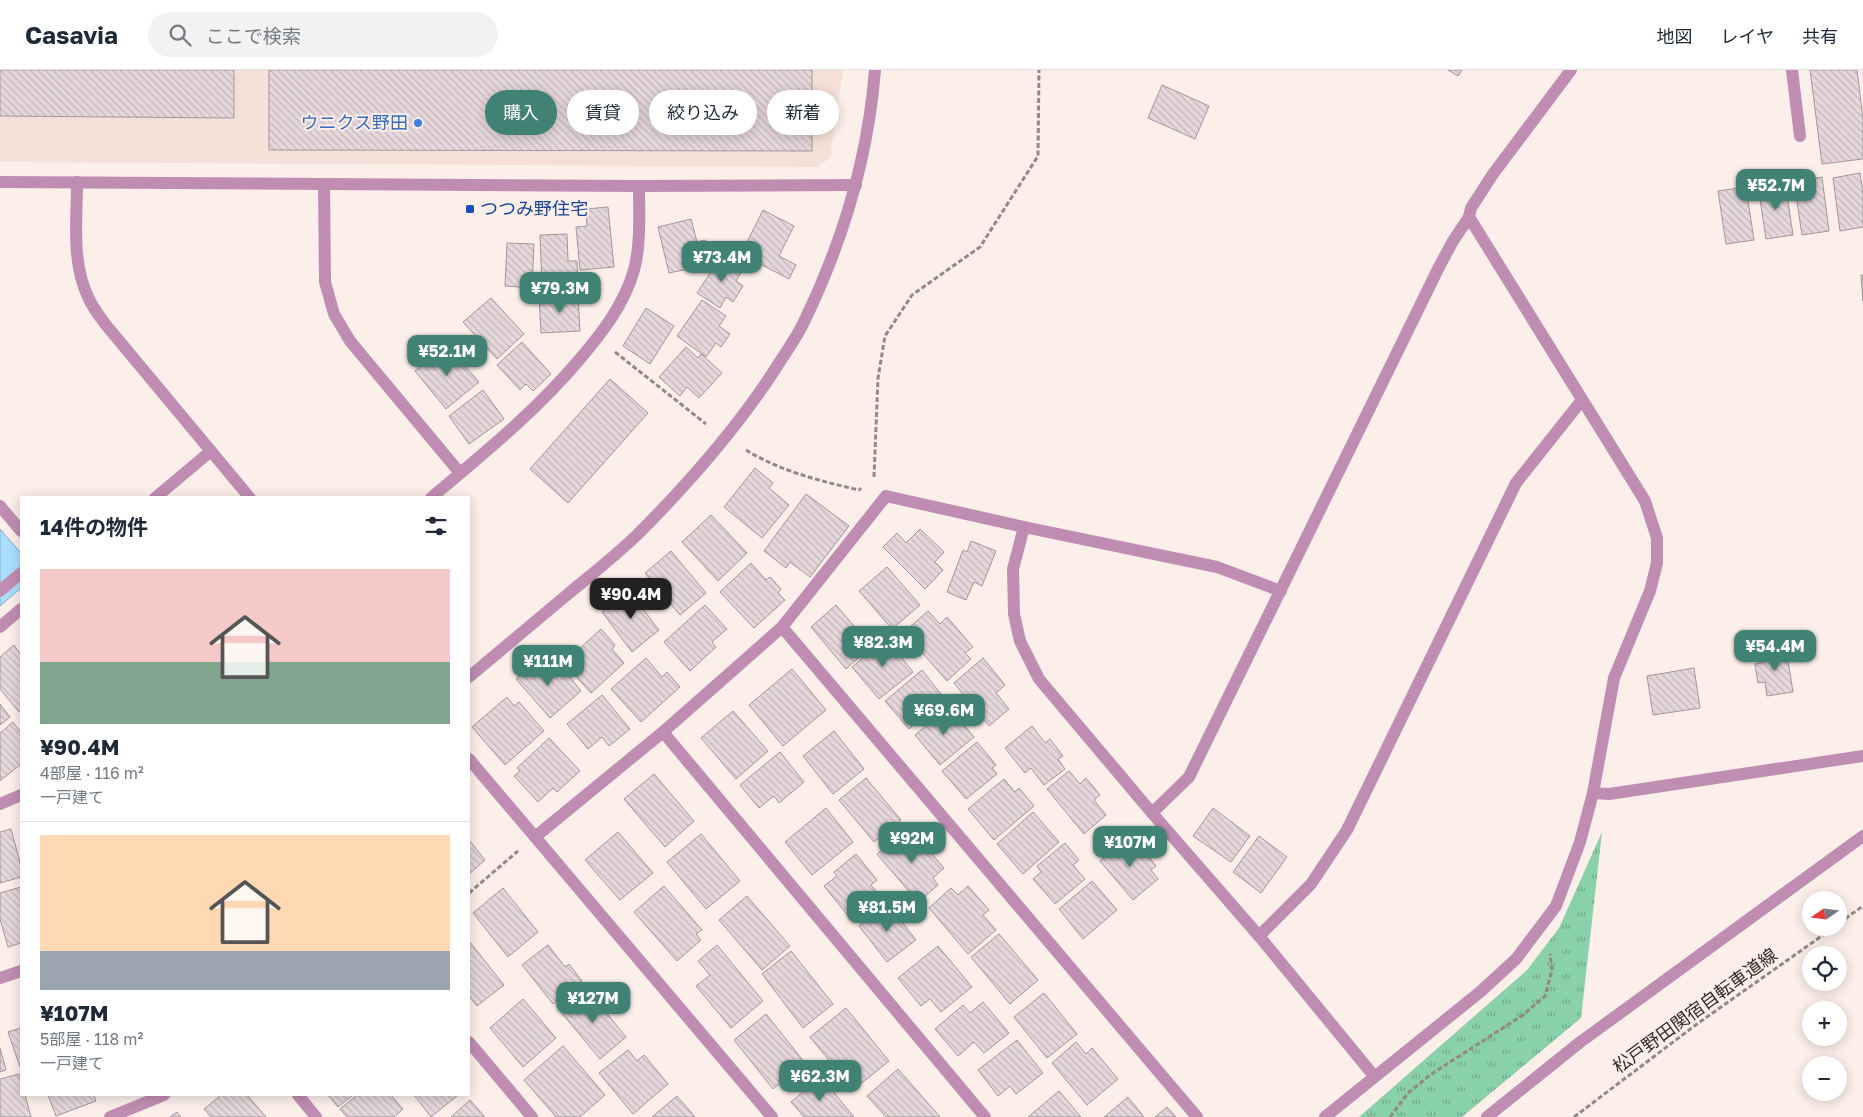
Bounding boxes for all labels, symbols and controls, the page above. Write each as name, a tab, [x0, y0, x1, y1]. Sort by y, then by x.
search box	[148, 12, 498, 57]
text: Casavia	[25, 20, 118, 49]
icon: search	[166, 21, 194, 49]
text: ここで検索	[206, 24, 301, 47]
text: 地図	[1657, 25, 1693, 47]
text: レイヤ	[1721, 25, 1774, 47]
text: 共有	[1802, 25, 1838, 47]
chip: 購入	[485, 90, 557, 135]
chip: 賃貸	[567, 90, 639, 135]
chip: 絞り込み	[649, 90, 757, 135]
chip: 新着	[767, 90, 839, 135]
place label: ウニクス野田	[301, 111, 408, 133]
marker: ウニクス野田	[412, 117, 424, 129]
pin: ¥52.7M	[1735, 168, 1817, 211]
text: ¥52.7M	[1747, 175, 1805, 195]
place label: つつみ野住宅	[480, 197, 588, 219]
marker: つつみ野住宅	[464, 203, 476, 215]
pin: ¥73.4M	[681, 240, 763, 283]
text: ¥73.4M	[693, 247, 751, 267]
pin: ¥79.3M	[519, 272, 601, 314]
text: ¥79.3M	[531, 278, 589, 298]
pin: ¥52.1M	[406, 334, 488, 377]
text: ¥52.1M	[418, 341, 476, 361]
icon: filters	[422, 512, 450, 540]
text: 14件の物件	[40, 514, 148, 540]
pin: ¥90.4M	[590, 578, 672, 620]
text: ¥90.4M	[601, 584, 661, 604]
icon: home	[200, 602, 290, 692]
pin: ¥82.3M	[842, 626, 924, 668]
pin: ¥54.4M	[1734, 630, 1816, 672]
text: ¥82.3M	[853, 632, 913, 652]
text: ¥54.4M	[1745, 636, 1805, 656]
pin: ¥111M	[513, 644, 583, 687]
text: ¥111M	[523, 651, 573, 671]
pin: ¥69.6M	[903, 694, 985, 736]
text: ¥69.6M	[914, 700, 974, 720]
text: ¥90.4M	[40, 734, 119, 760]
text: 4部屋 · 116 m²	[40, 763, 144, 783]
text: 一戸建て	[40, 787, 104, 807]
pin: ¥92M	[882, 822, 942, 864]
pin: ¥107M	[1095, 826, 1165, 868]
text: ¥92M	[890, 828, 934, 848]
text: ¥107M	[1104, 832, 1156, 852]
icon: home	[200, 867, 290, 957]
pin: ¥81.5M	[846, 890, 928, 933]
north arrow	[1802, 891, 1848, 936]
map controls	[1802, 891, 1847, 1101]
text: ¥81.5M	[858, 897, 916, 917]
street label: 松戸野田関宿自転車道線	[1608, 943, 1781, 1077]
button: locate	[1802, 946, 1847, 991]
pin: ¥127M	[558, 982, 628, 1024]
text: ¥127M	[567, 988, 619, 1008]
text: ¥107M	[40, 1000, 108, 1026]
button: +	[1802, 1001, 1847, 1046]
text: 5部屋 · 118 m²	[40, 1029, 143, 1049]
text: 一戸建て	[40, 1053, 104, 1073]
button: −	[1802, 1056, 1847, 1101]
pin: ¥62.3M	[779, 1060, 861, 1102]
text: ¥62.3M	[790, 1066, 850, 1086]

